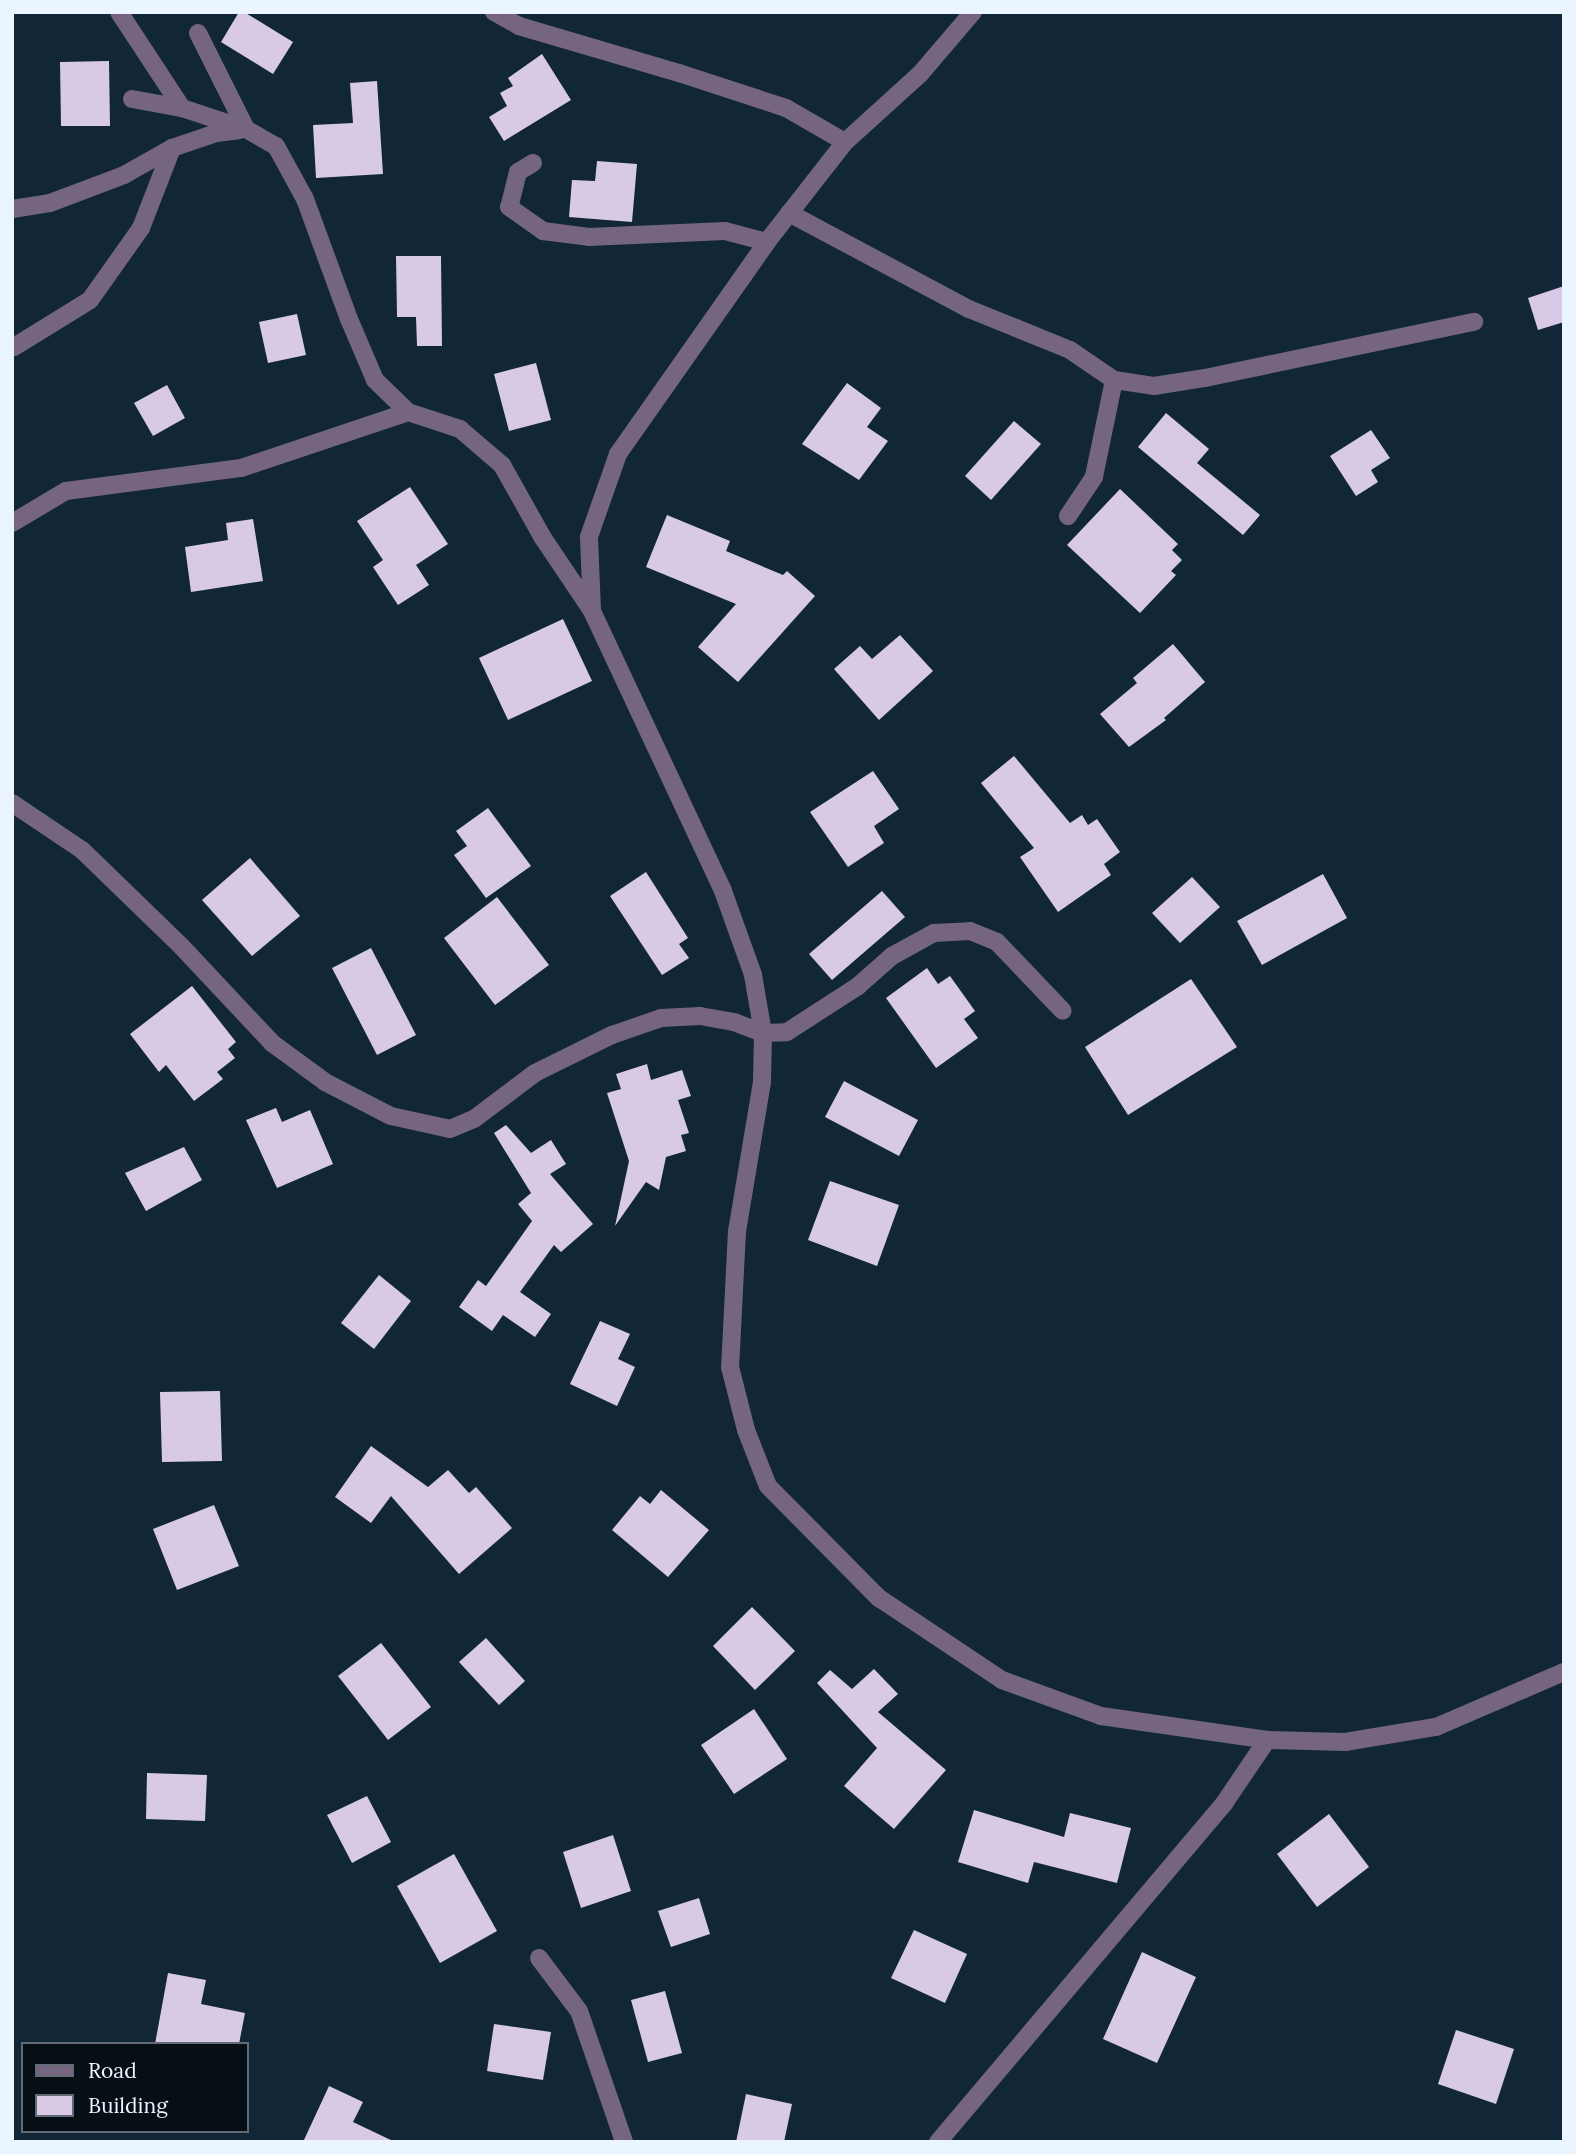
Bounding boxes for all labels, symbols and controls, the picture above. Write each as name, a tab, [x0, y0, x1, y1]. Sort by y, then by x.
legend	[21, 2042, 248, 2133]
text: Road	[88, 2057, 137, 2084]
text: Building	[88, 2092, 168, 2119]

